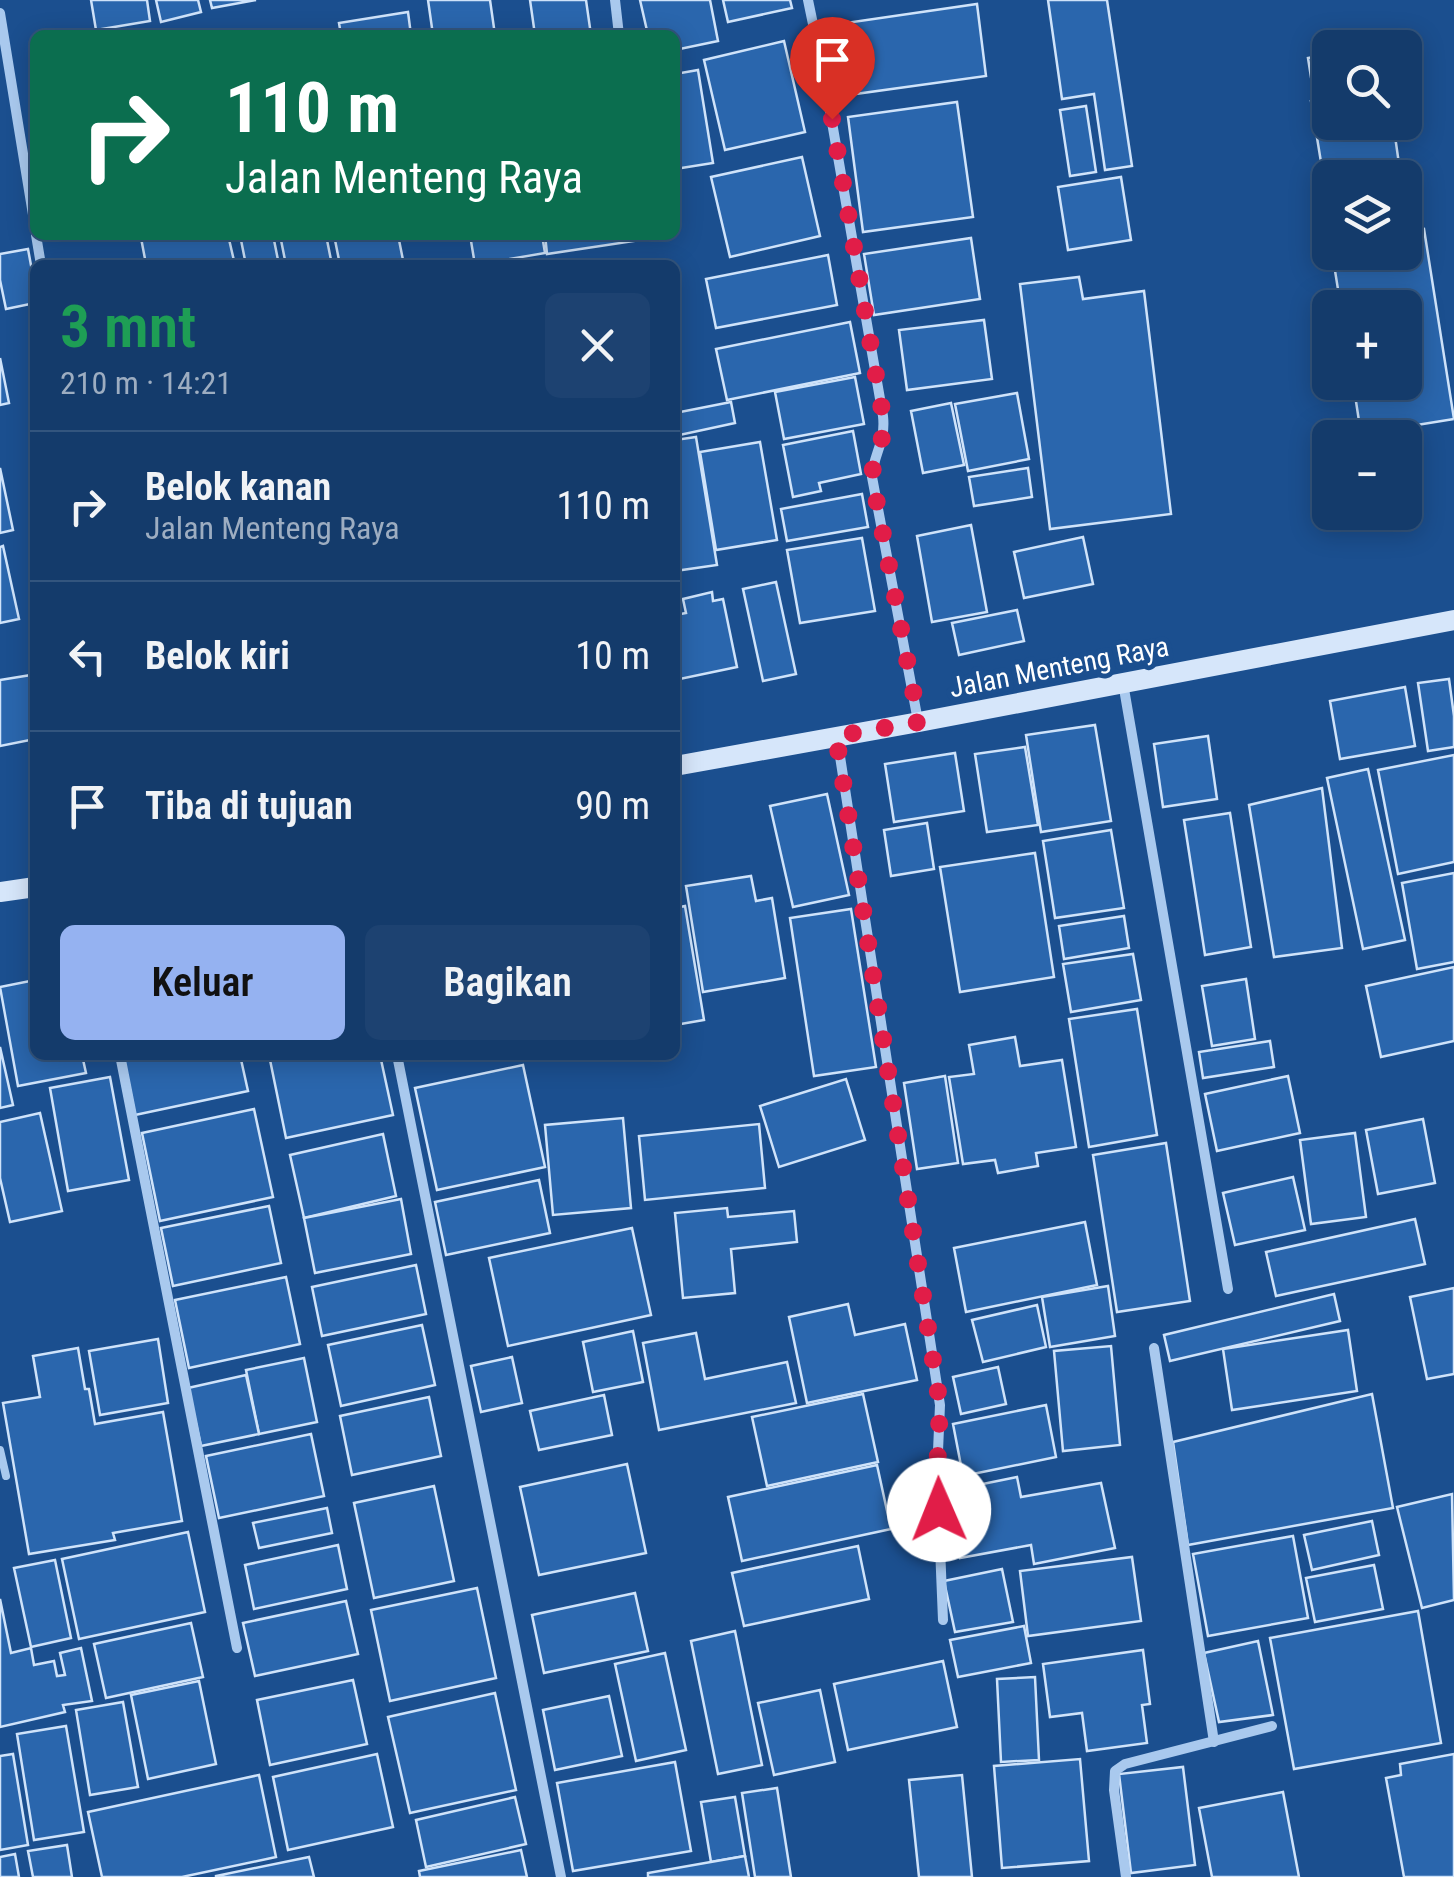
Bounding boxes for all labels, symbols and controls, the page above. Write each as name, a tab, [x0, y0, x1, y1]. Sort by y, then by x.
pin	[790, 17, 875, 120]
map controls	[1312, 30, 1422, 530]
button: search	[1312, 30, 1422, 140]
icon: arrive	[805, 32, 860, 87]
text: 110 m	[225, 67, 399, 149]
icon: right	[60, 70, 190, 200]
text: Jalan Menteng Raya	[225, 151, 583, 204]
button: layers	[1312, 160, 1422, 270]
button: +	[1312, 290, 1422, 400]
text: 3 mnt	[60, 291, 196, 362]
button: close	[545, 293, 650, 398]
text: 210 m · 14:21	[60, 364, 232, 402]
button: −	[1312, 420, 1422, 530]
text: Belok kanan	[145, 465, 331, 509]
icon: right	[60, 479, 115, 534]
text: 110 m	[556, 484, 650, 528]
text: Jalan Menteng Raya	[145, 509, 400, 547]
icon: left	[60, 629, 115, 684]
street label: Jalan Menteng Raya	[947, 630, 1171, 704]
text: Belok kiri	[145, 634, 290, 678]
text: 10 m	[575, 634, 650, 678]
icon: arrive	[60, 779, 115, 834]
text: Tiba di tujuan	[145, 784, 353, 828]
text: 90 m	[575, 784, 650, 828]
button: Keluar	[60, 925, 345, 1040]
button: Bagikan	[365, 925, 650, 1040]
position arrow	[887, 1458, 991, 1562]

